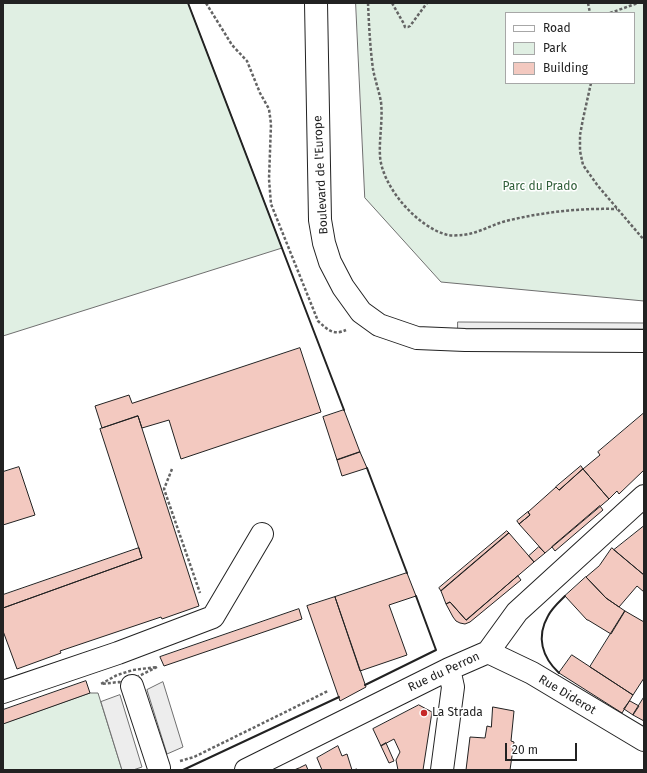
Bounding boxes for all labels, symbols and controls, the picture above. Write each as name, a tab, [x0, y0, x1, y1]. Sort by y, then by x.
legend	[505, 12, 635, 84]
text: Road	[543, 21, 571, 35]
text: Park	[543, 41, 567, 55]
text: Building	[543, 61, 588, 75]
street label: Boulevard de l'Europe	[311, 115, 331, 235]
park label: Parc du Prado	[502, 180, 578, 194]
street label: Rue du Perron	[406, 649, 482, 695]
street label: Rue Diderot	[536, 672, 598, 718]
place label: La Strada	[432, 706, 483, 720]
marker: La Strada	[419, 708, 429, 718]
scale bar	[507, 735, 579, 761]
text: 20 m	[512, 743, 538, 757]

